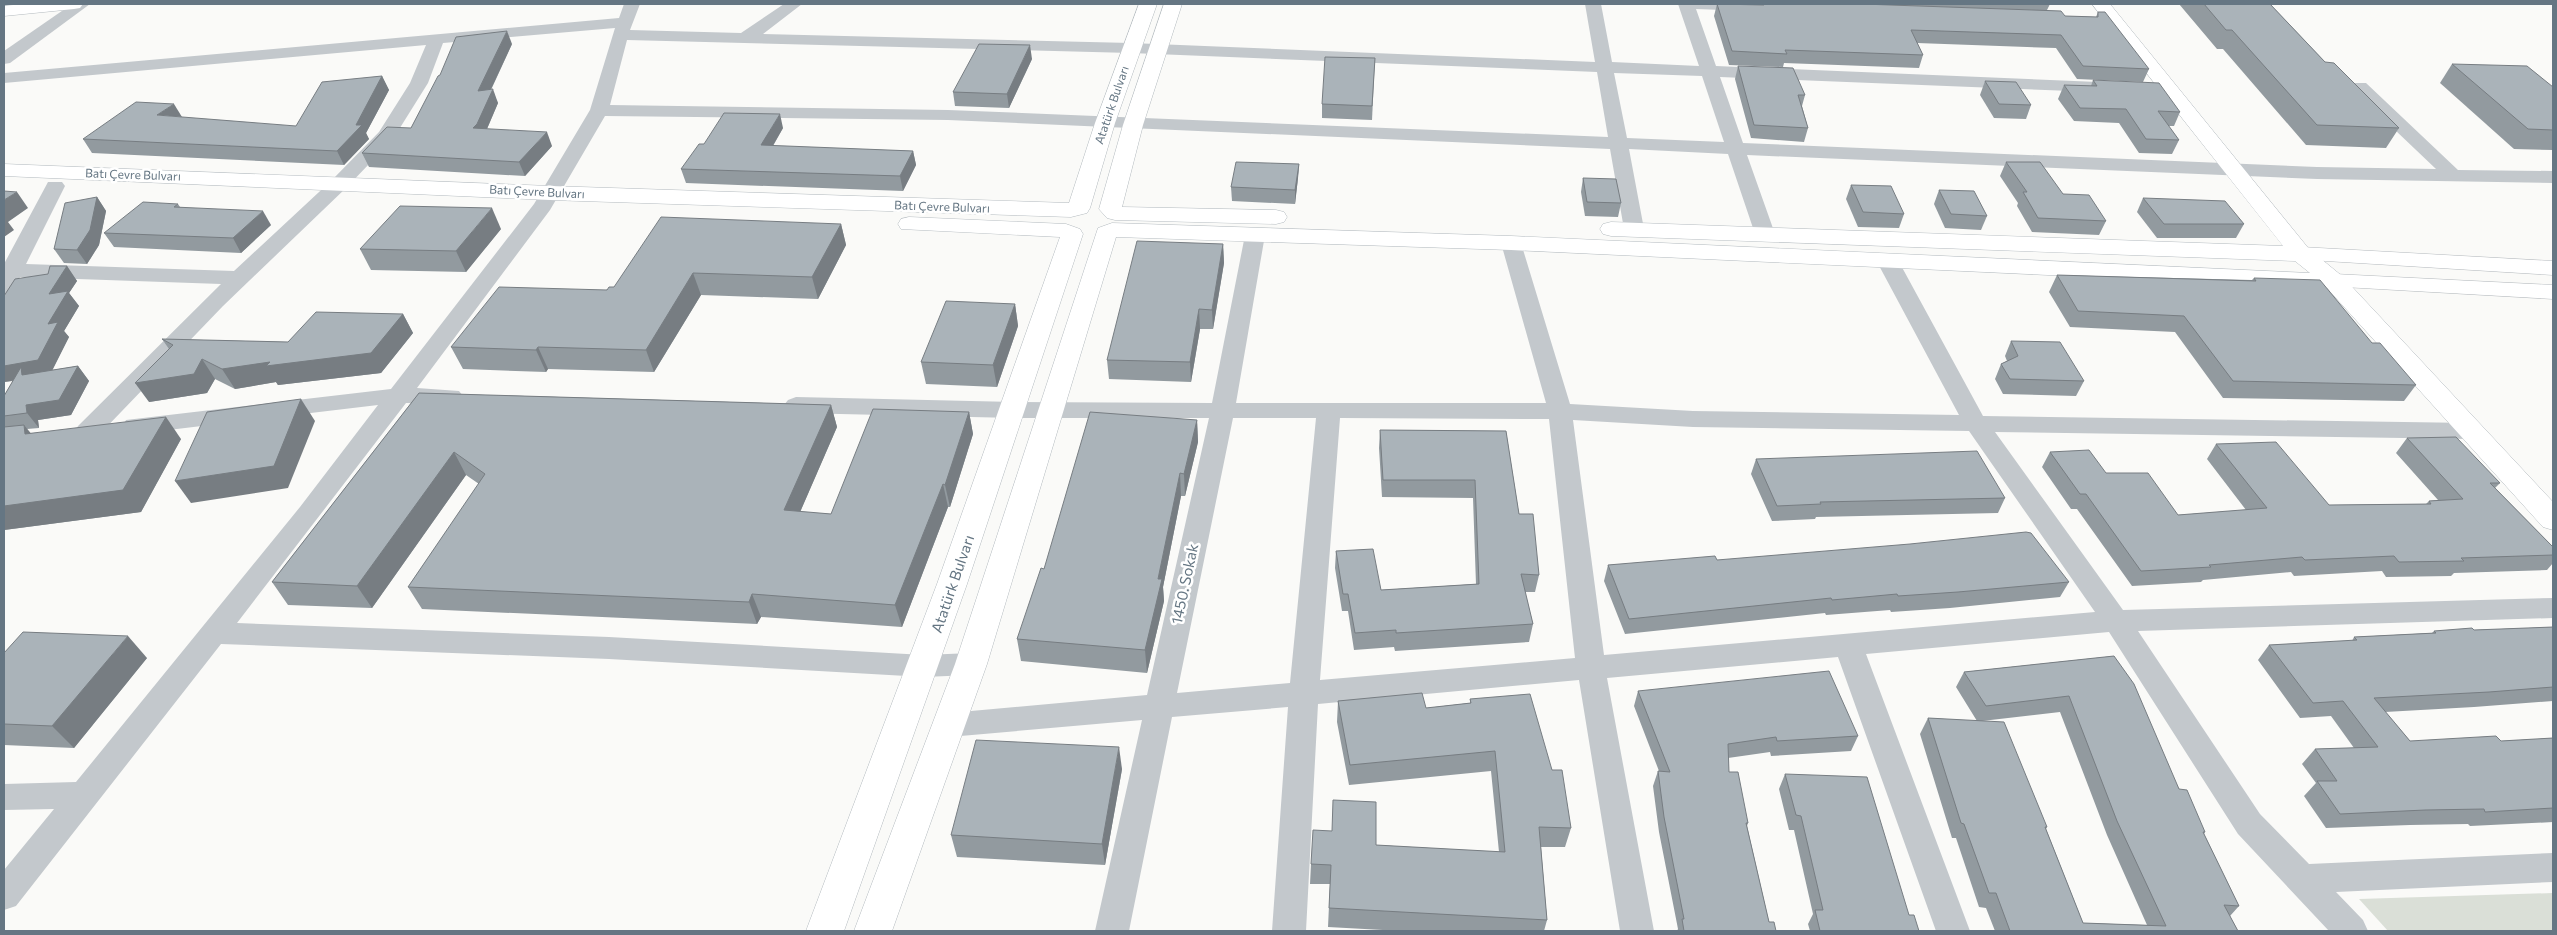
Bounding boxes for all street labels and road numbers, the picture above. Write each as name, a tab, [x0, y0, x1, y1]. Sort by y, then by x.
street label: Atatürk Bulvarı	[1091, 64, 1131, 146]
street label: Batı Çevre Bulvarı	[85, 165, 181, 183]
street label: Batı Çevre Bulvarı	[489, 182, 585, 200]
street label: Batı Çevre Bulvarı	[894, 197, 990, 215]
street label: Atatürk Bulvarı	[927, 532, 977, 635]
street label: 1450. Sokak	[1167, 542, 1201, 626]

